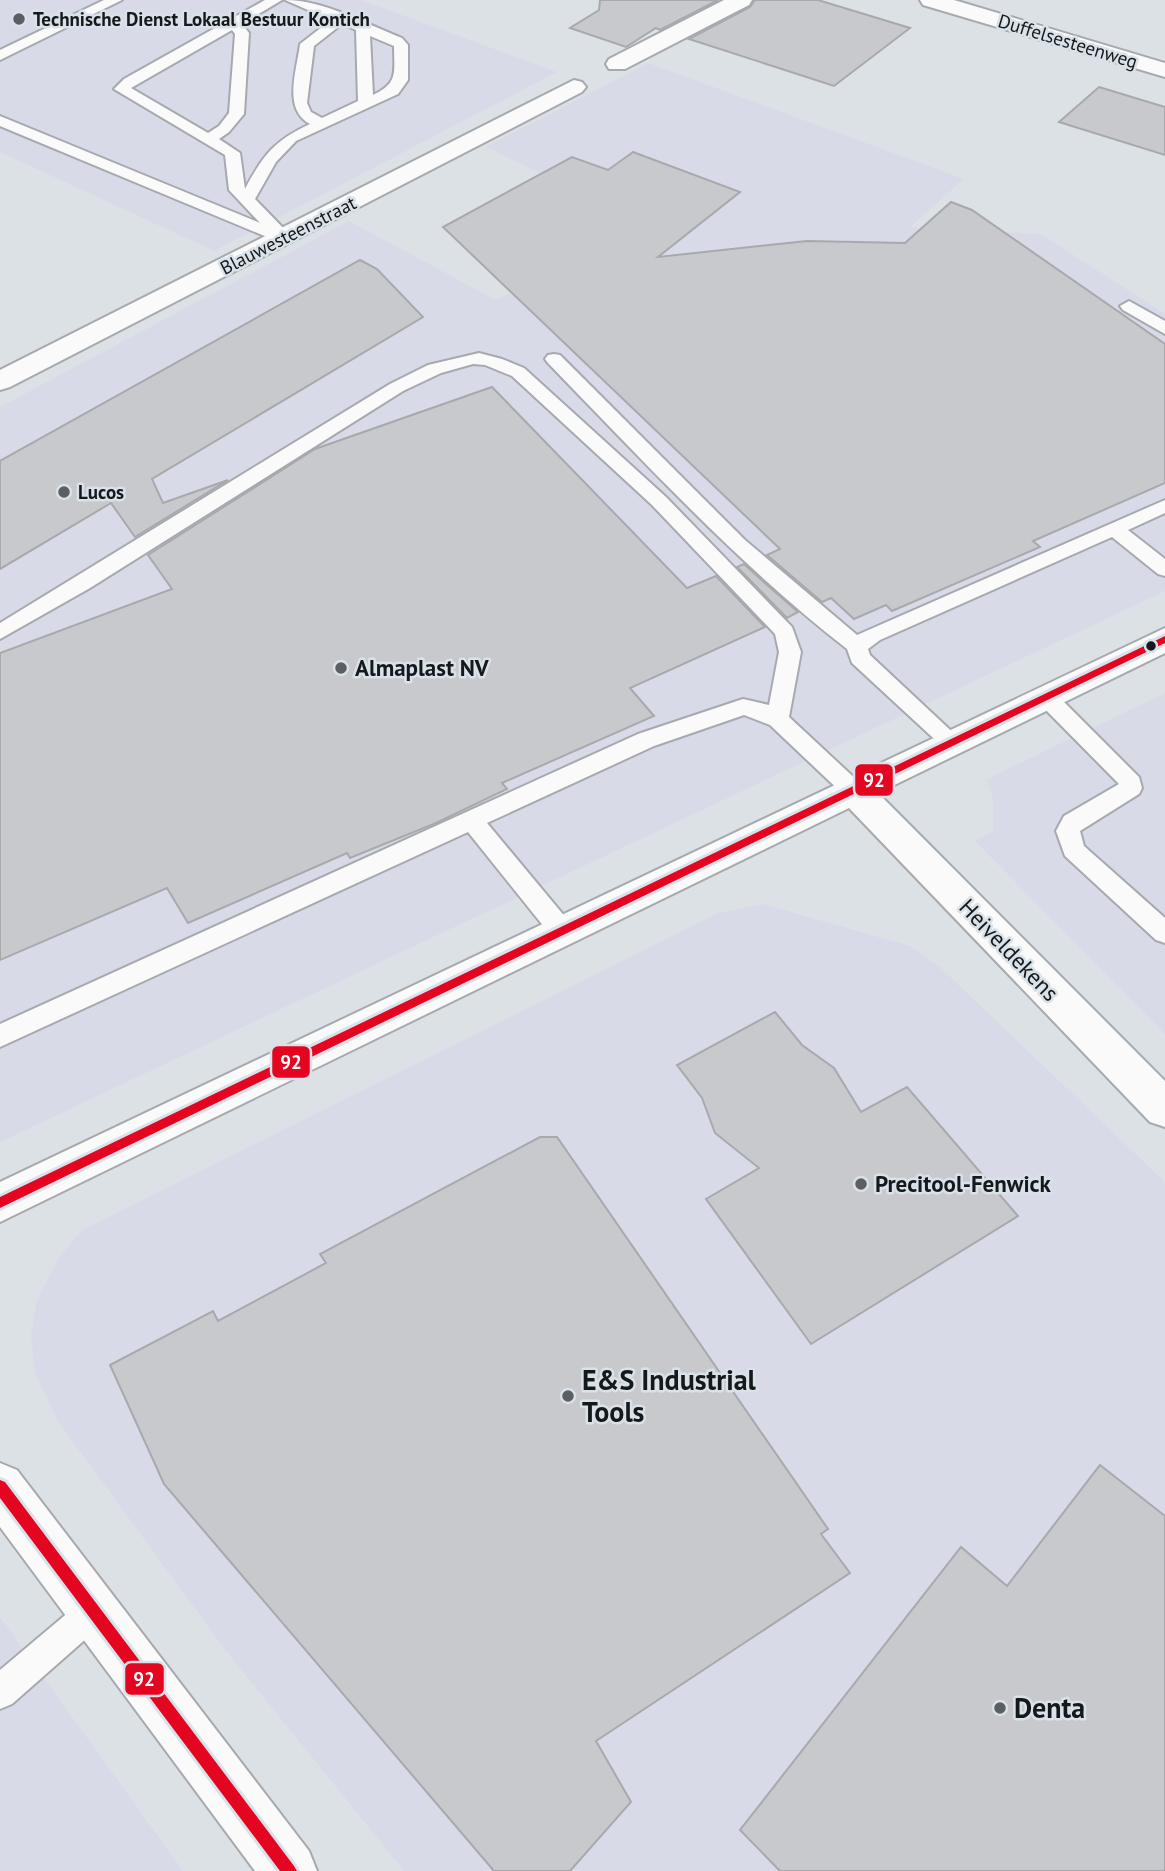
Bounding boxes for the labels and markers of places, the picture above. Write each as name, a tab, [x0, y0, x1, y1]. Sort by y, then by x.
place label: Technische Dienst Lokaal Bestuur Kontich	[33, 7, 370, 31]
marker: Technische Dienst Lokaal Bestuur Kontich	[11, 11, 27, 27]
place label: Lucos	[78, 480, 124, 504]
marker: Lucos	[56, 484, 72, 500]
unlabelled marker	[1144, 639, 1158, 653]
place label: Almaplast NV	[355, 653, 490, 682]
marker: Almaplast NV	[333, 660, 349, 676]
place label: Precitool-Fenwick	[875, 1169, 1052, 1198]
marker: Precitool-Fenwick	[853, 1176, 869, 1192]
place label: E&S Industrial Tools	[582, 1361, 757, 1430]
marker: E&S Industrial Tools	[560, 1388, 576, 1404]
place label: Denta	[1014, 1689, 1085, 1726]
marker: Denta	[992, 1700, 1008, 1716]

